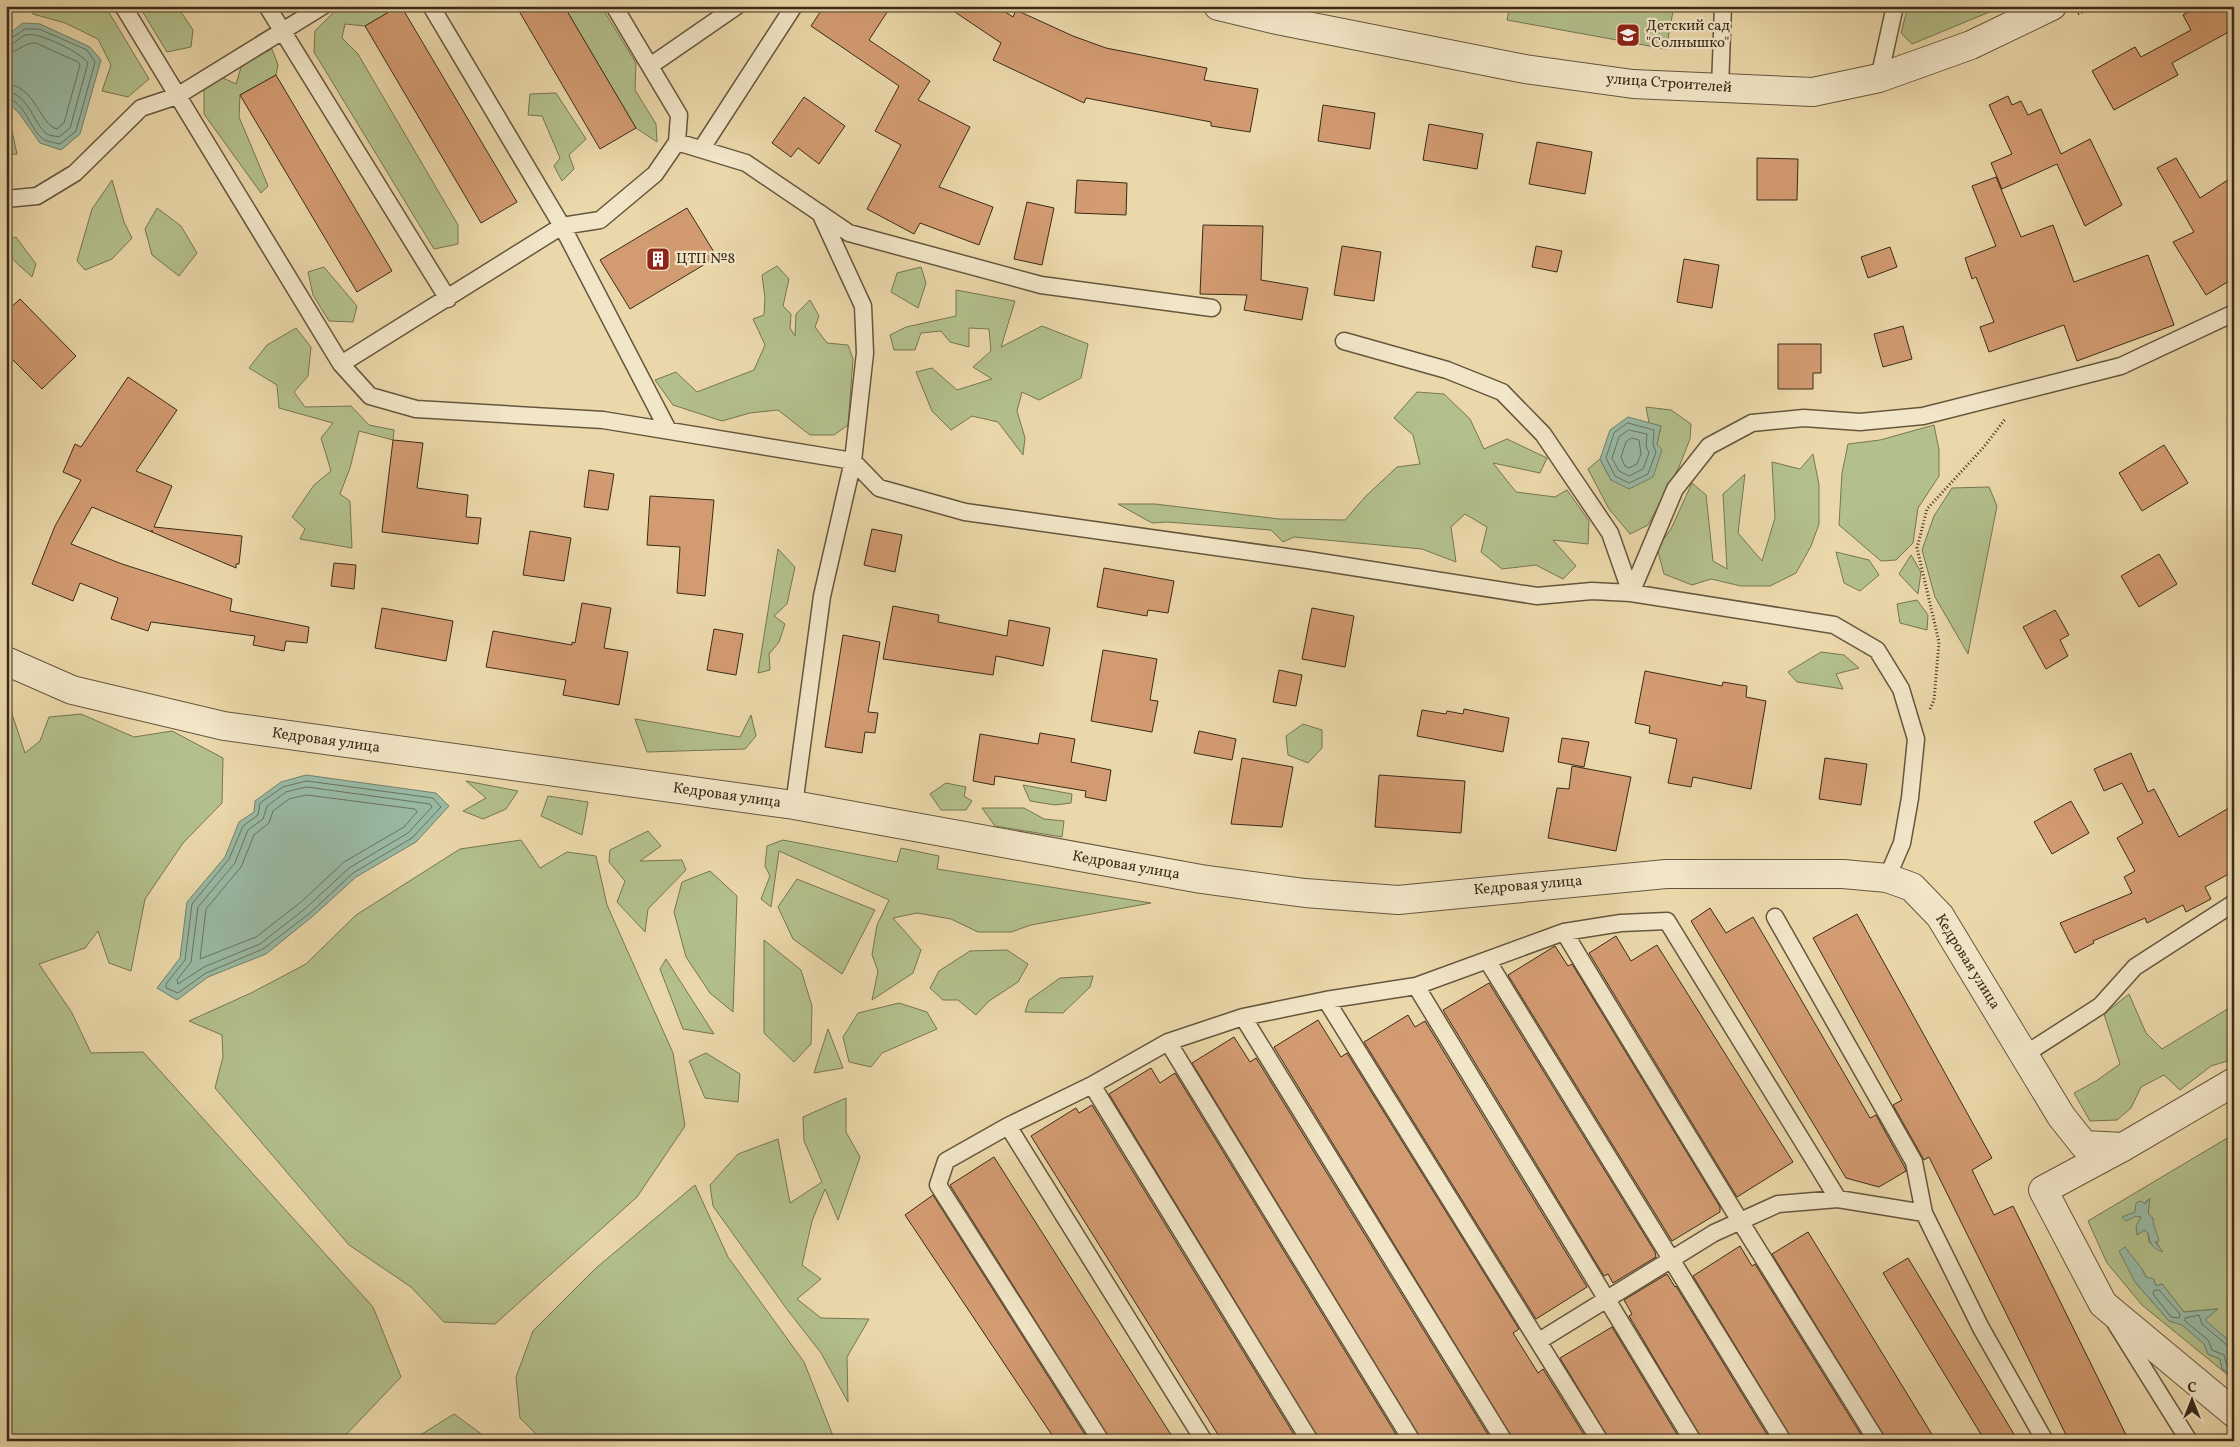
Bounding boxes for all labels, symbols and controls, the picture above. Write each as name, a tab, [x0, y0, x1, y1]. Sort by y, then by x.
place label: Детский сад "Солнышко"	[1646, 16, 1731, 54]
school or university icon: Детский сад "Солнышко"	[1615, 22, 1641, 48]
street label: улица Строителей	[1605, 69, 1733, 99]
building icon: ЦТП №8	[645, 246, 671, 272]
place label: ЦТП №8	[676, 249, 735, 270]
street label: Кедровая улица	[271, 723, 381, 759]
street label: Кедровая улица	[672, 778, 782, 814]
street label: Кедровая улица	[1071, 846, 1181, 886]
street label: Кедровая улица	[1473, 871, 1583, 901]
street label: Кедровая улица	[1929, 910, 2005, 1014]
north arrow	[2168, 1374, 2218, 1424]
text: С	[2187, 1379, 2197, 1398]

